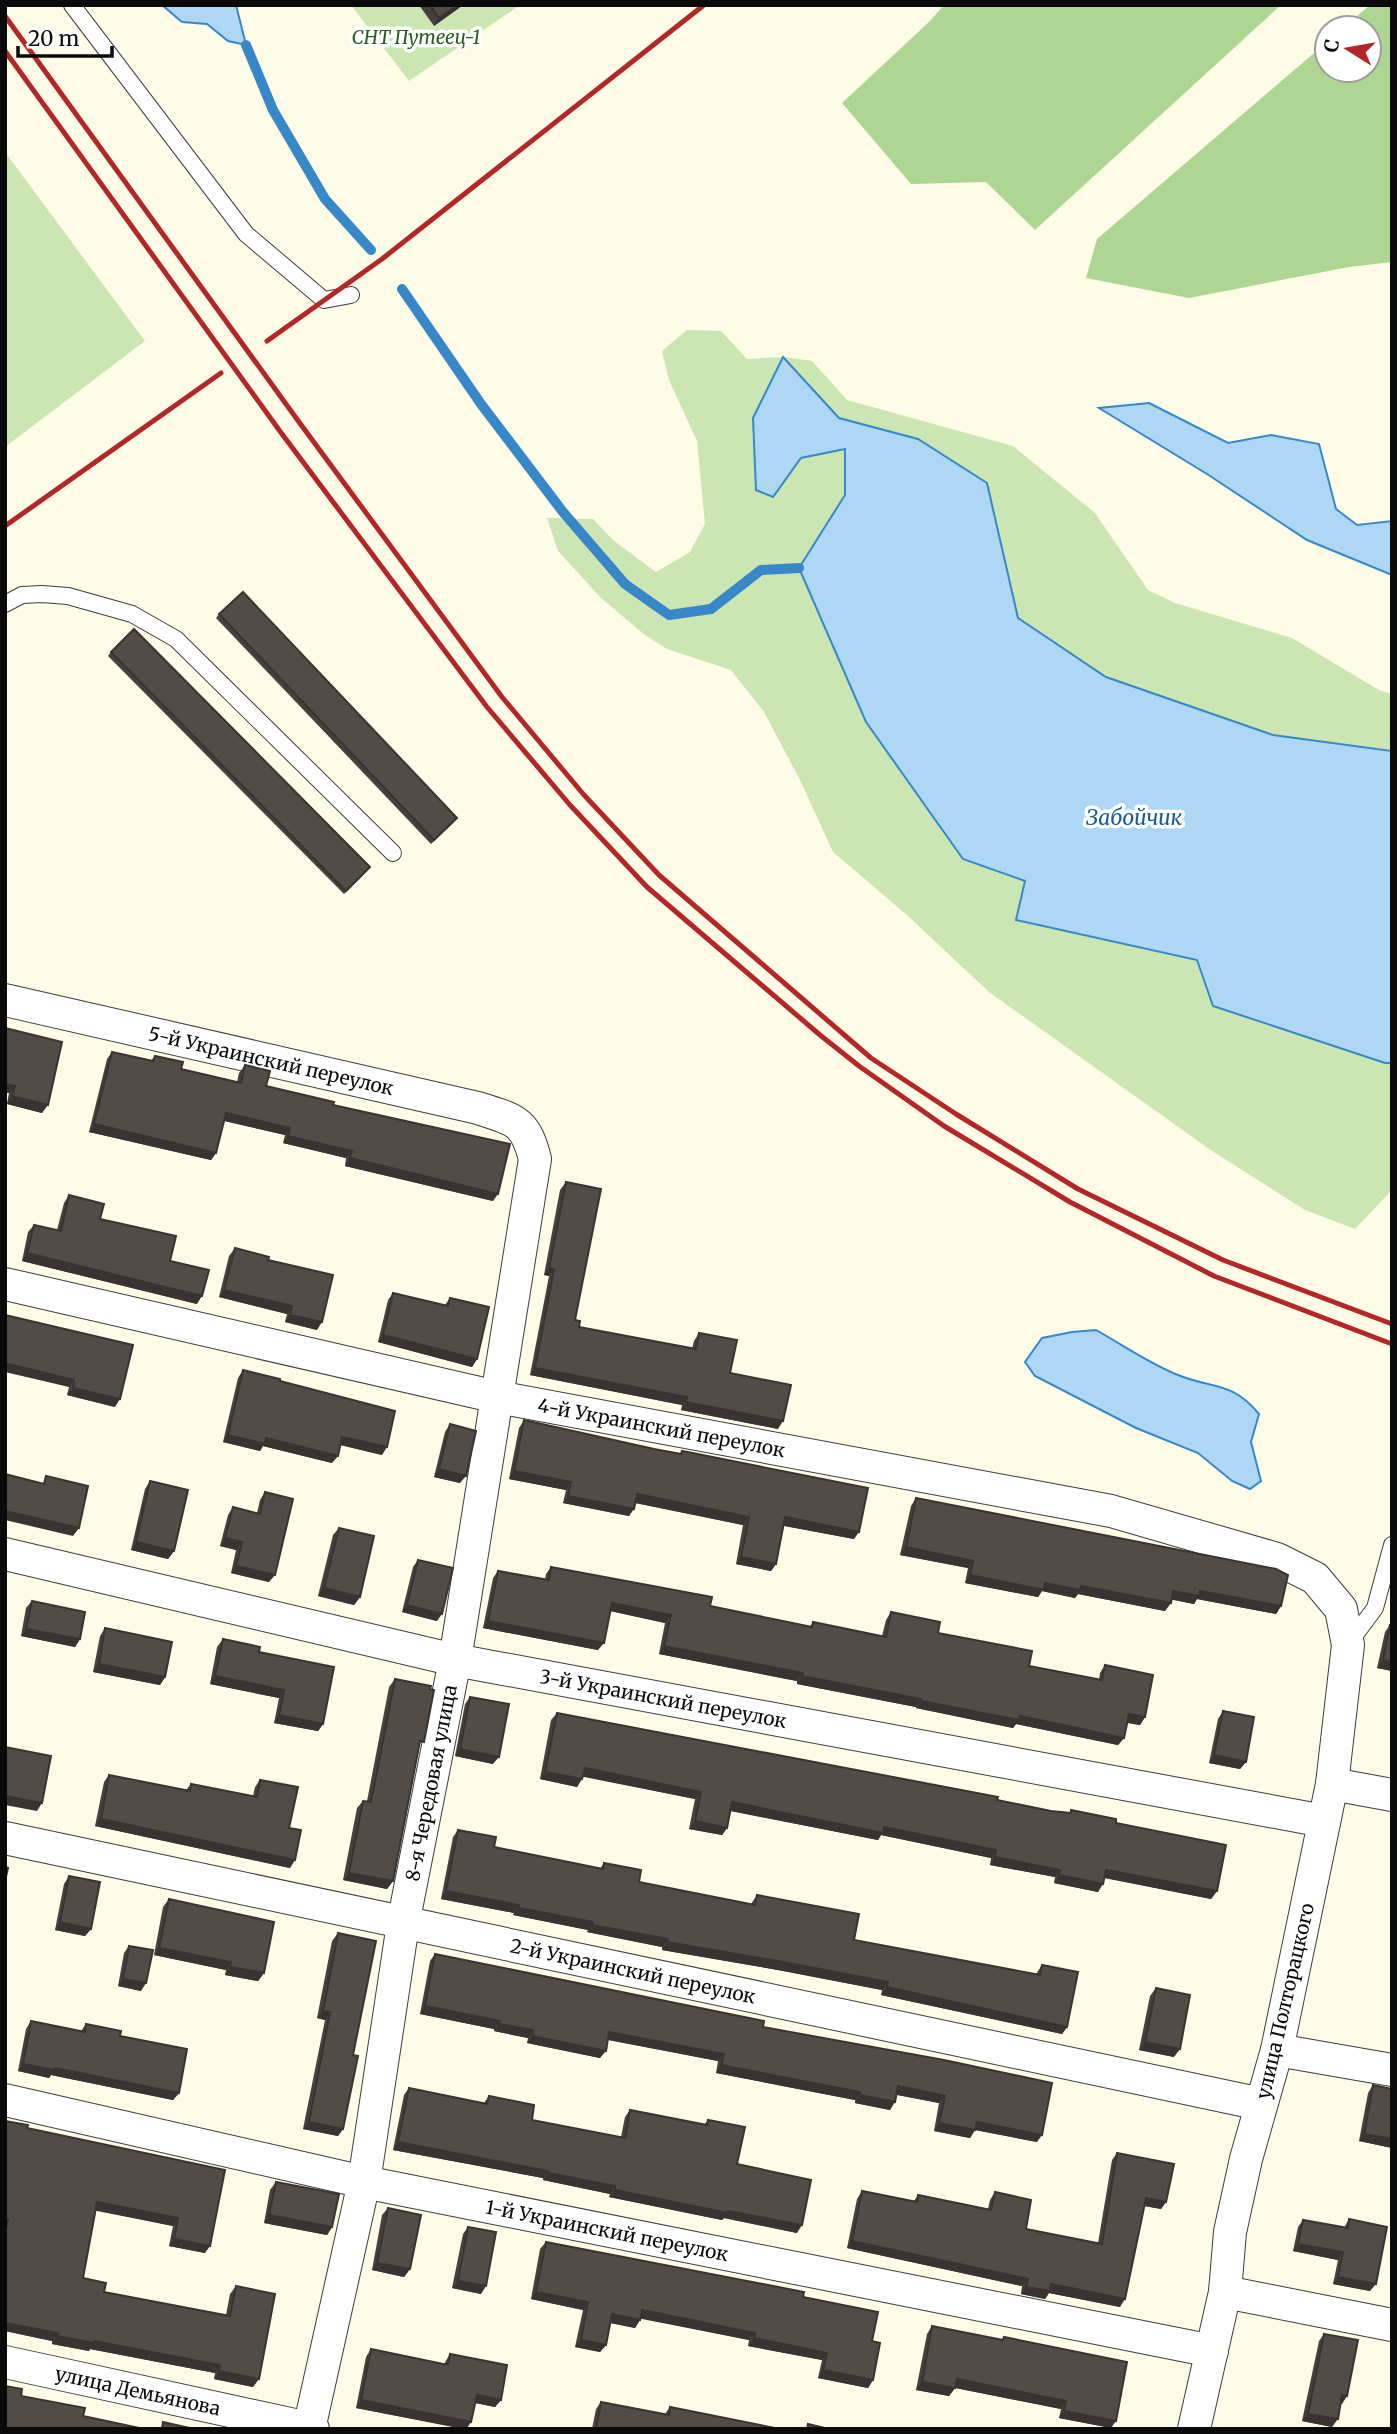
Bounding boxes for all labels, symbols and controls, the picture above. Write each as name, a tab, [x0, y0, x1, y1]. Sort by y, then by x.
scale bar	[18, 14, 112, 58]
north arrow	[1313, 14, 1383, 84]
text: 20 m	[28, 25, 80, 52]
park label: СНТ Путеец-1	[351, 25, 481, 49]
text: С	[1318, 37, 1344, 54]
water label: Забойчик	[1086, 804, 1182, 831]
street label: 5-й Украинский переулок	[146, 1021, 396, 1100]
street label: 4-й Украинский переулок	[536, 1393, 787, 1462]
street label: 3-й Украинский переулок	[538, 1664, 788, 1733]
street label: 8-я Чередовая улица	[400, 1683, 462, 1883]
street label: улица Полторацкого	[1251, 1901, 1319, 2101]
street label: 2-й Украинский переулок	[508, 1933, 758, 2009]
street label: 1-й Украинский переулок	[483, 2195, 731, 2266]
street label: улица Демьянова	[53, 2361, 223, 2421]

